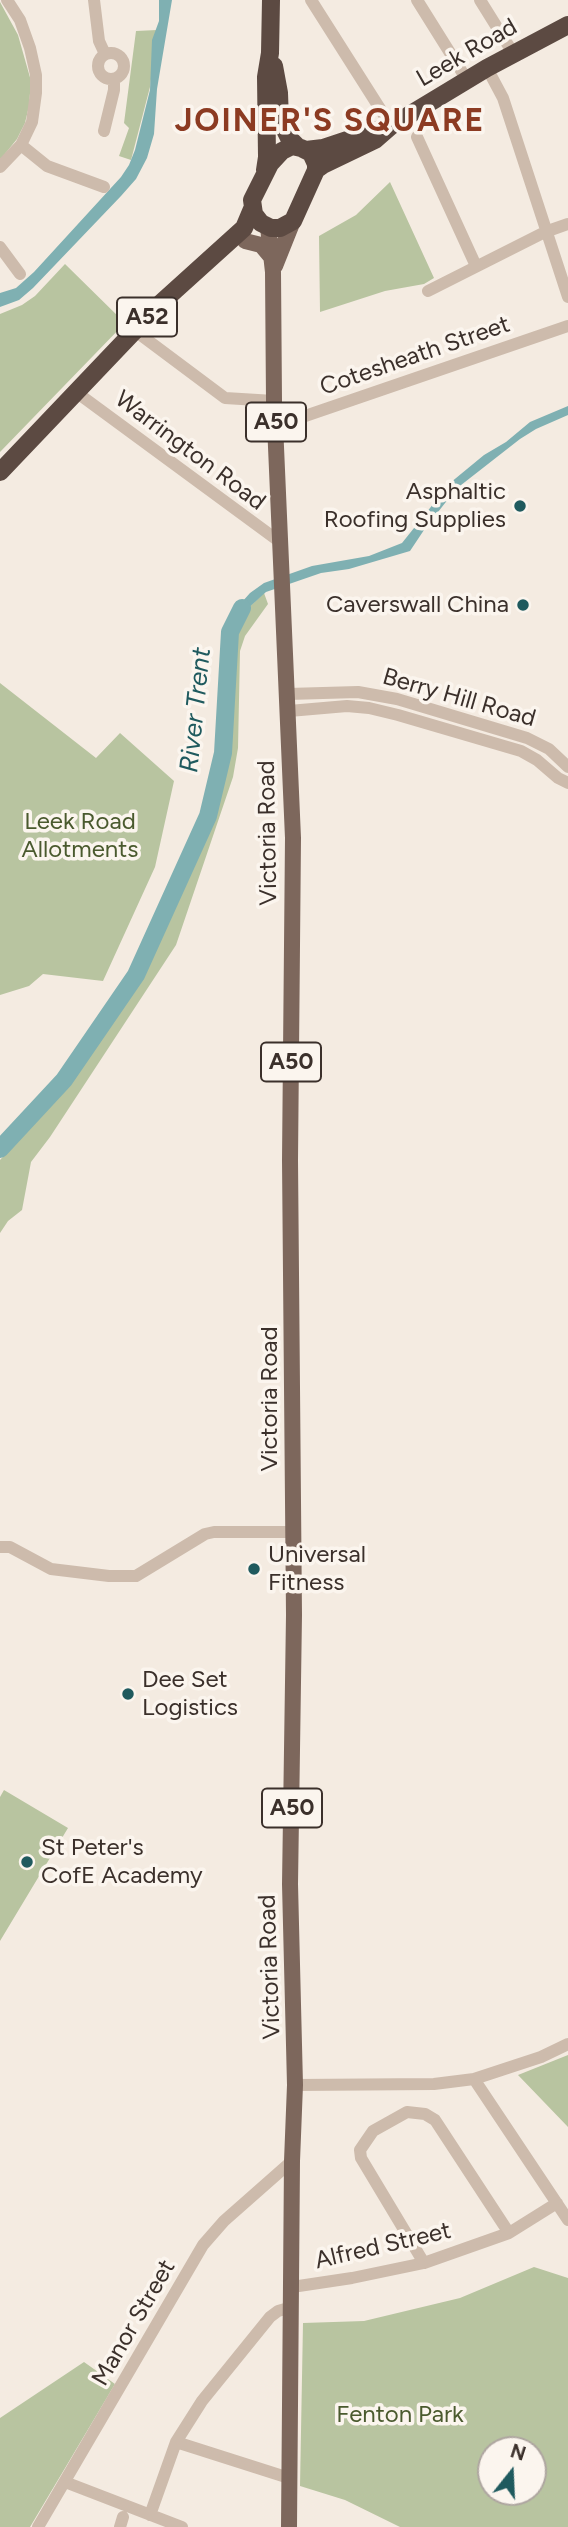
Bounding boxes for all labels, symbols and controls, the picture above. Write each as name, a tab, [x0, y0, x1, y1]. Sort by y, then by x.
street label: Leek Road	[412, 13, 522, 93]
district label: JOINER'S SQUARE	[177, 103, 483, 141]
road number: A52	[117, 298, 177, 336]
street label: Cotesheath Street	[316, 310, 514, 402]
street label: Warrington Road	[109, 385, 271, 517]
road number: A50	[246, 402, 306, 442]
place label: Asphaltic Roofing Supplies	[324, 478, 506, 534]
marker: Asphaltic Roofing Supplies	[512, 498, 528, 514]
place label: Caverswall China	[326, 591, 509, 619]
marker: Caverswall China	[515, 597, 531, 613]
water label: River Trent	[174, 646, 218, 774]
street label: Berry Hill Road	[379, 662, 539, 734]
street label: Victoria Road	[252, 760, 284, 906]
park label: Leek Road Allotments	[22, 808, 138, 864]
road number: A50	[261, 1042, 321, 1082]
street label: Victoria Road	[256, 1326, 284, 1472]
place label: Universal Fitness	[268, 1541, 366, 1597]
marker: Universal Fitness	[246, 1561, 262, 1577]
place label: Dee Set Logistics	[142, 1666, 238, 1722]
marker: Dee Set Logistics	[120, 1686, 136, 1702]
road number: A50	[262, 1788, 322, 1828]
place label: St Peter's CofE Academy	[41, 1834, 203, 1890]
marker: St Peter's CofE Academy	[19, 1854, 35, 1870]
street label: Victoria Road	[253, 1894, 287, 2040]
street label: Alfred Street	[312, 2216, 454, 2276]
street label: Manor Street	[86, 2255, 182, 2391]
park label: Fenton Park	[336, 2401, 464, 2429]
north arrow	[477, 2436, 547, 2506]
text: N	[507, 2439, 529, 2466]

